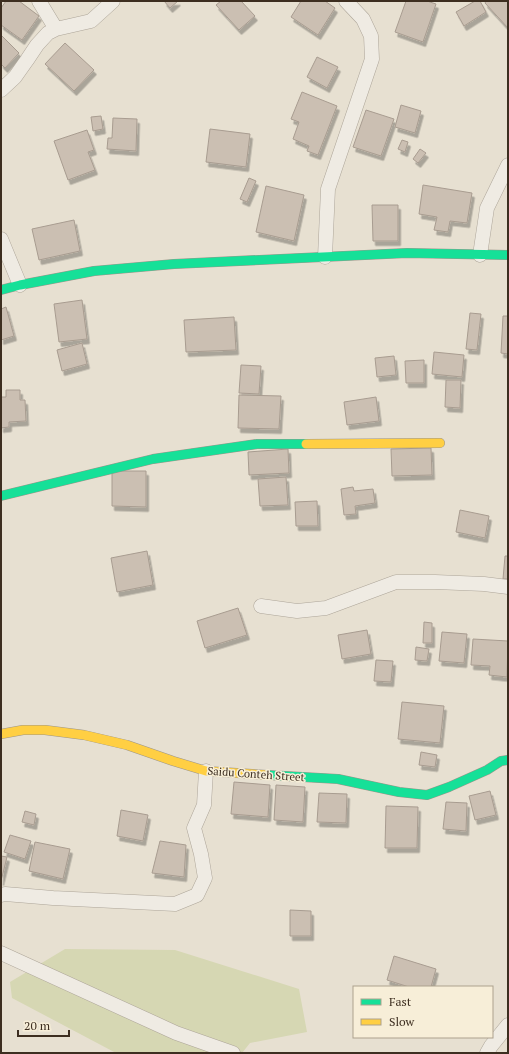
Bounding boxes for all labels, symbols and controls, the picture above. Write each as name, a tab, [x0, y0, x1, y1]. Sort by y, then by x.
street label: Saidu Conteh Street	[207, 764, 305, 784]
legend	[353, 986, 493, 1038]
text: Fast	[389, 994, 412, 1009]
scale bar	[18, 1012, 69, 1038]
text: Slow	[389, 1014, 415, 1029]
text: 20 m	[24, 1018, 51, 1033]

